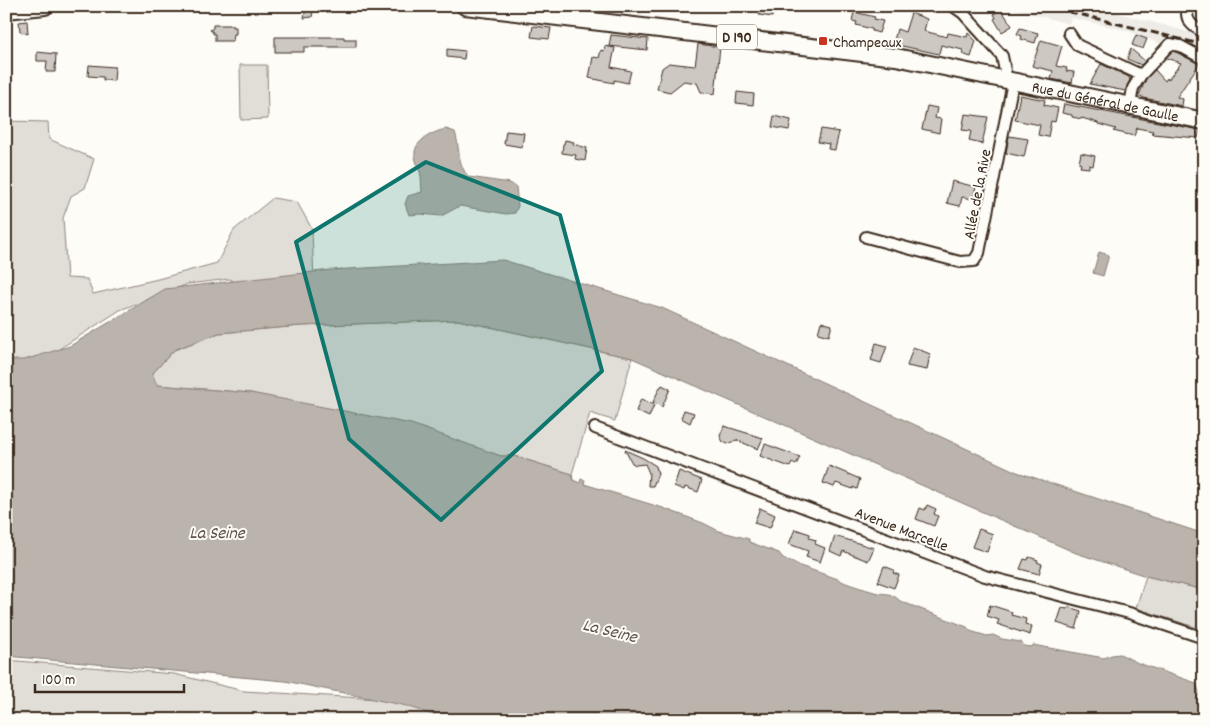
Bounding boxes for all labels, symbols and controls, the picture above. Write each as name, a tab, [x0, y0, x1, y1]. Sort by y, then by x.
road number: D 190	[717, 24, 757, 50]
place label: Champeaux	[833, 32, 902, 55]
marker: Champeaux	[817, 35, 829, 47]
street label: Rue du Général de Gaulle	[1030, 77, 1180, 129]
street label: Allée de la Rive	[958, 147, 998, 242]
street label: Avenue Marcelle	[851, 502, 951, 559]
water label: La Seine	[189, 522, 246, 547]
water label: La Seine	[580, 614, 640, 652]
scale bar	[35, 661, 184, 693]
text: 100 m	[42, 670, 75, 692]

